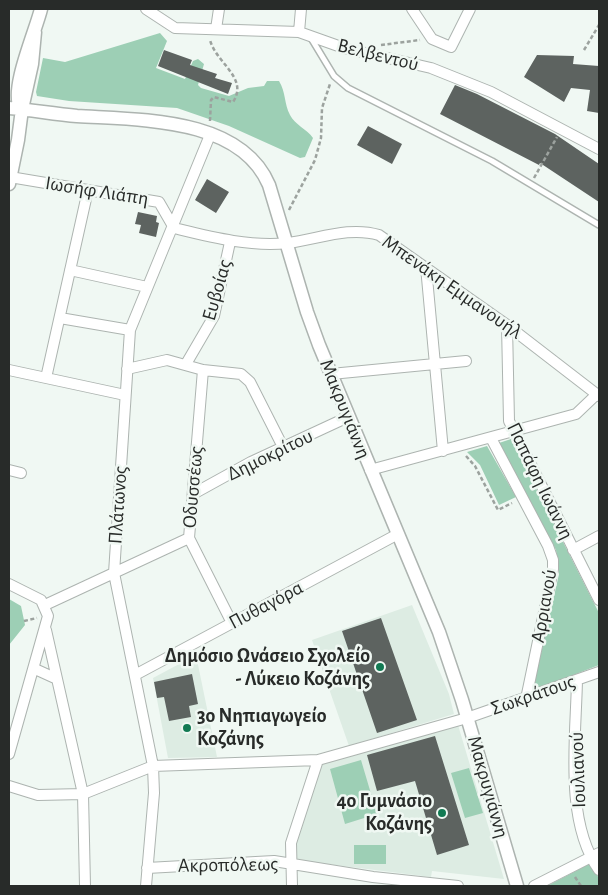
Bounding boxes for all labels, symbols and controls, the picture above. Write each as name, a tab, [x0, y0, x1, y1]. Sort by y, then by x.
street label: Βελβεντού	[335, 33, 421, 77]
street label: Ιωσήφ Λιάπη	[44, 171, 150, 211]
street label: Μπενάκη Εμμανουήλ	[377, 230, 527, 344]
street label: Ευβoίας	[197, 257, 237, 323]
street label: Μακρυγιάννη	[314, 356, 376, 462]
street label: Παπάφη Ιωάννη	[501, 419, 579, 543]
street label: Δημοκρίτου	[223, 424, 317, 486]
street label: Οδυσσέως	[177, 445, 209, 529]
street label: Πλάτωνος	[103, 465, 133, 545]
street label: Αρριανού	[526, 567, 562, 645]
street label: Πυθαγόρα	[225, 575, 307, 635]
place label: Δημόσιο Ωνάσειο Σχολείο - Λύκειο Κοζάνης	[165, 644, 370, 691]
marker: Δημόσιο Ωνάσειο Σχολείο - Λύκειο Κοζάνης	[374, 661, 386, 673]
street label: Σωκράτους	[488, 669, 578, 721]
place label: 3ο Νηπιαγωγείο Κοζάνης	[197, 704, 326, 751]
marker: 3ο Νηπιαγωγείο Κοζάνης	[181, 722, 193, 734]
street label: Ιουλιανού	[565, 732, 591, 808]
street label: Μακρυγιάννη	[462, 733, 514, 841]
place label: 4ο Γυμνάσιο Κοζάνης	[337, 789, 432, 836]
marker: 4ο Γυμνάσιο Κοζάνης	[436, 807, 448, 819]
street label: Ακροπόλεως	[178, 852, 278, 878]

